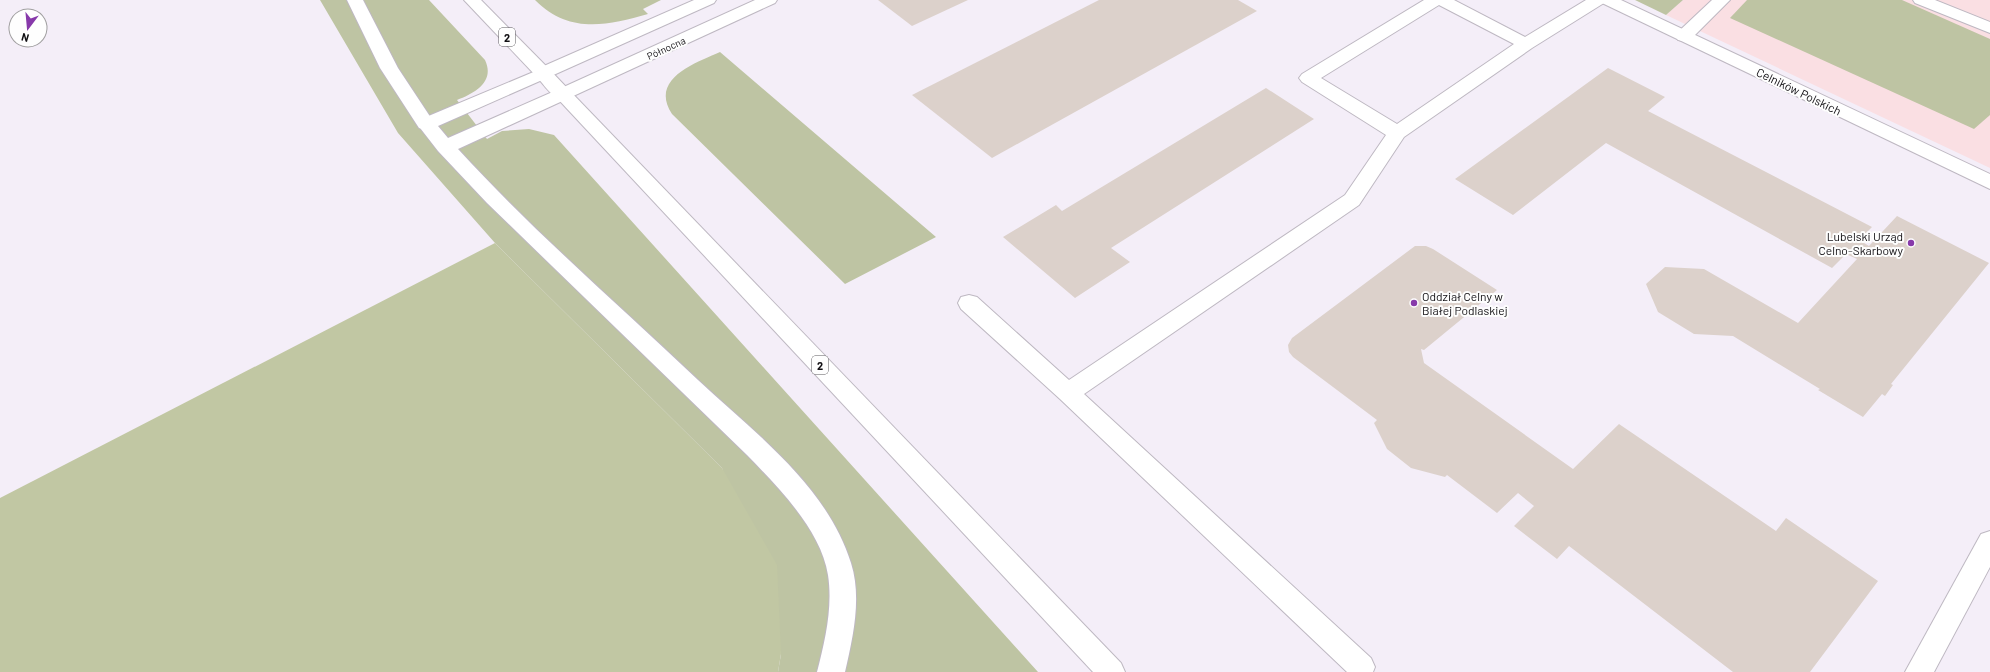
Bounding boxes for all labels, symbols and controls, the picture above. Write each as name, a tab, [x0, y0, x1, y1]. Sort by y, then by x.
north arrow	[8, 8, 48, 48]
road number: 2	[499, 28, 515, 46]
text: N	[20, 31, 30, 45]
street label: Północna	[645, 34, 687, 62]
street label: Celników Polskich	[1754, 64, 1844, 118]
place label: Lubelski Urząd Celno-Skarbowy	[1819, 229, 1903, 257]
marker: Lubelski Urząd Celno-Skarbowy	[1906, 238, 1916, 248]
place label: Oddział Celny w Białej Podlaskiej	[1422, 289, 1508, 317]
marker: Oddział Celny w Białej Podlaskiej	[1409, 298, 1419, 308]
road number: 2	[812, 356, 828, 374]

